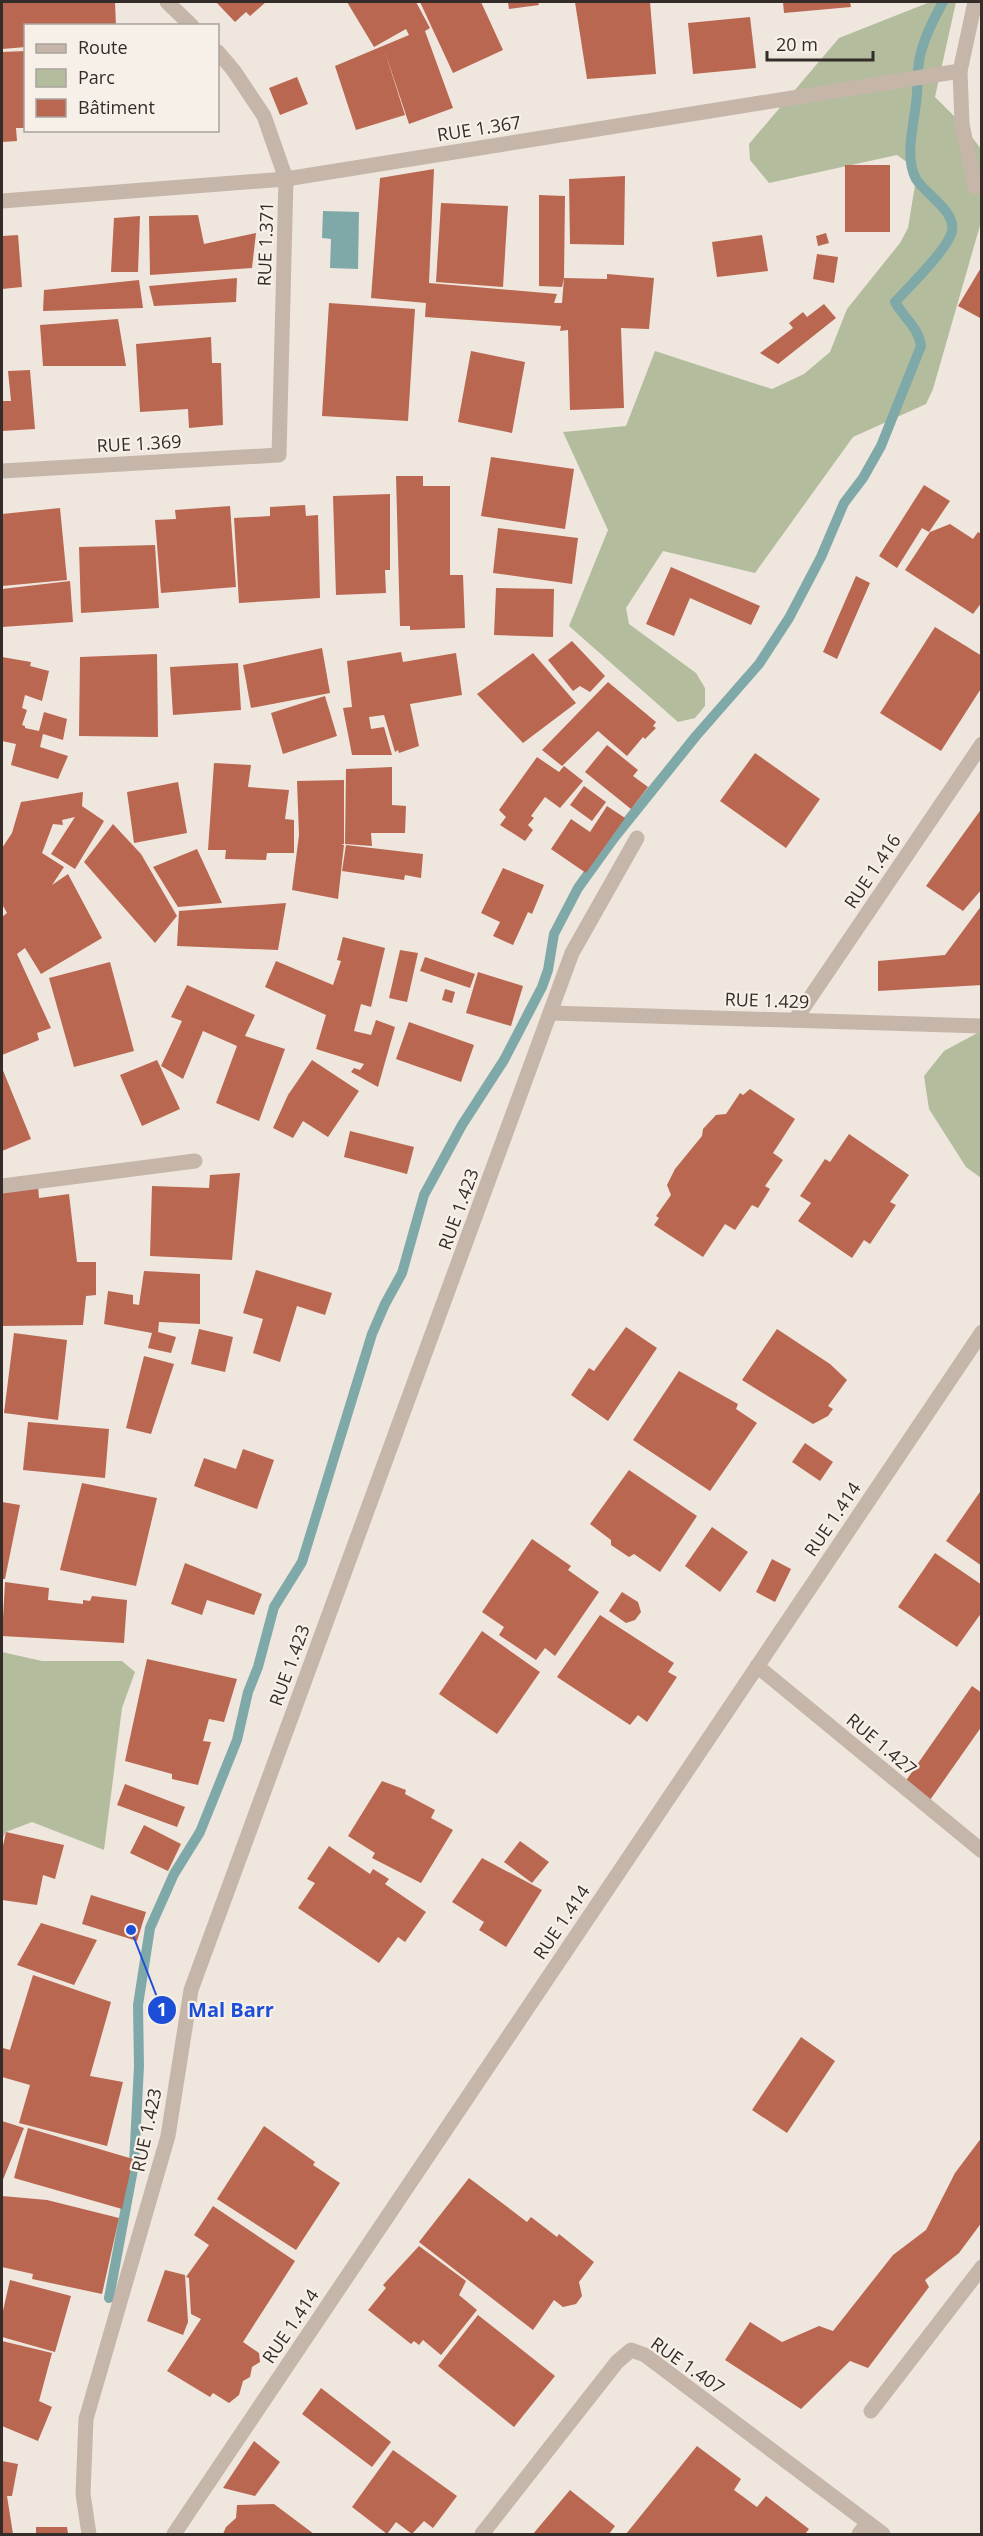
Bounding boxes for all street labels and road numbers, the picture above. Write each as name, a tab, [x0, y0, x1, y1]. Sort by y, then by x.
street label: RUE 1.367	[435, 110, 523, 146]
street label: RUE 1.371	[252, 201, 278, 287]
street label: RUE 1.369	[96, 429, 182, 457]
street label: RUE 1.416	[838, 829, 906, 913]
street label: RUE 1.429	[724, 987, 810, 1013]
street label: RUE 1.423	[432, 1165, 484, 1253]
street label: RUE 1.414	[798, 1477, 866, 1561]
street label: RUE 1.423	[263, 1621, 315, 1709]
street label: RUE 1.427	[842, 1708, 922, 1780]
street label: RUE 1.414	[527, 1880, 595, 1964]
street label: RUE 1.423	[125, 2086, 167, 2174]
street label: RUE 1.414	[256, 2284, 324, 2368]
street label: RUE 1.407	[646, 2331, 730, 2399]

